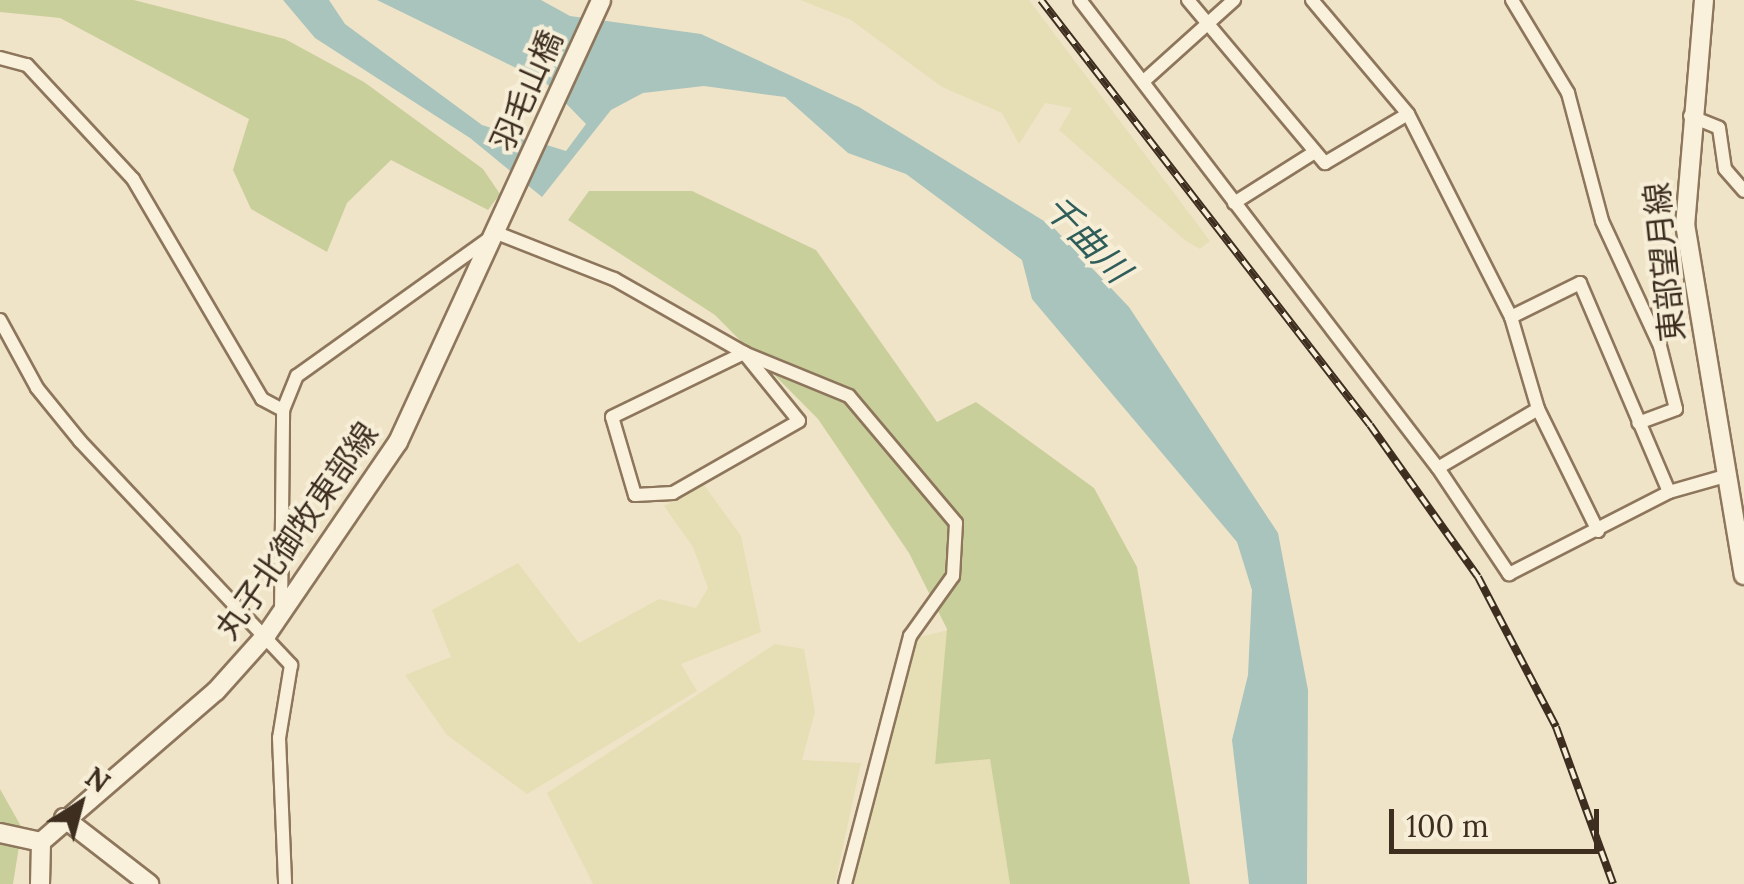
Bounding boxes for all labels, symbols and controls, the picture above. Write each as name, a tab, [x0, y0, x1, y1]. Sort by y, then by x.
street label: 羽毛山橋	[483, 25, 571, 157]
street label: 東部望月線	[1638, 180, 1692, 344]
water label: 千曲川	[1035, 187, 1139, 291]
street label: 丸子北御牧東部線	[208, 415, 386, 647]
north arrow	[30, 754, 130, 854]
text: N	[78, 759, 117, 801]
scale bar	[1394, 789, 1604, 851]
text: 100 m	[1406, 807, 1489, 845]

